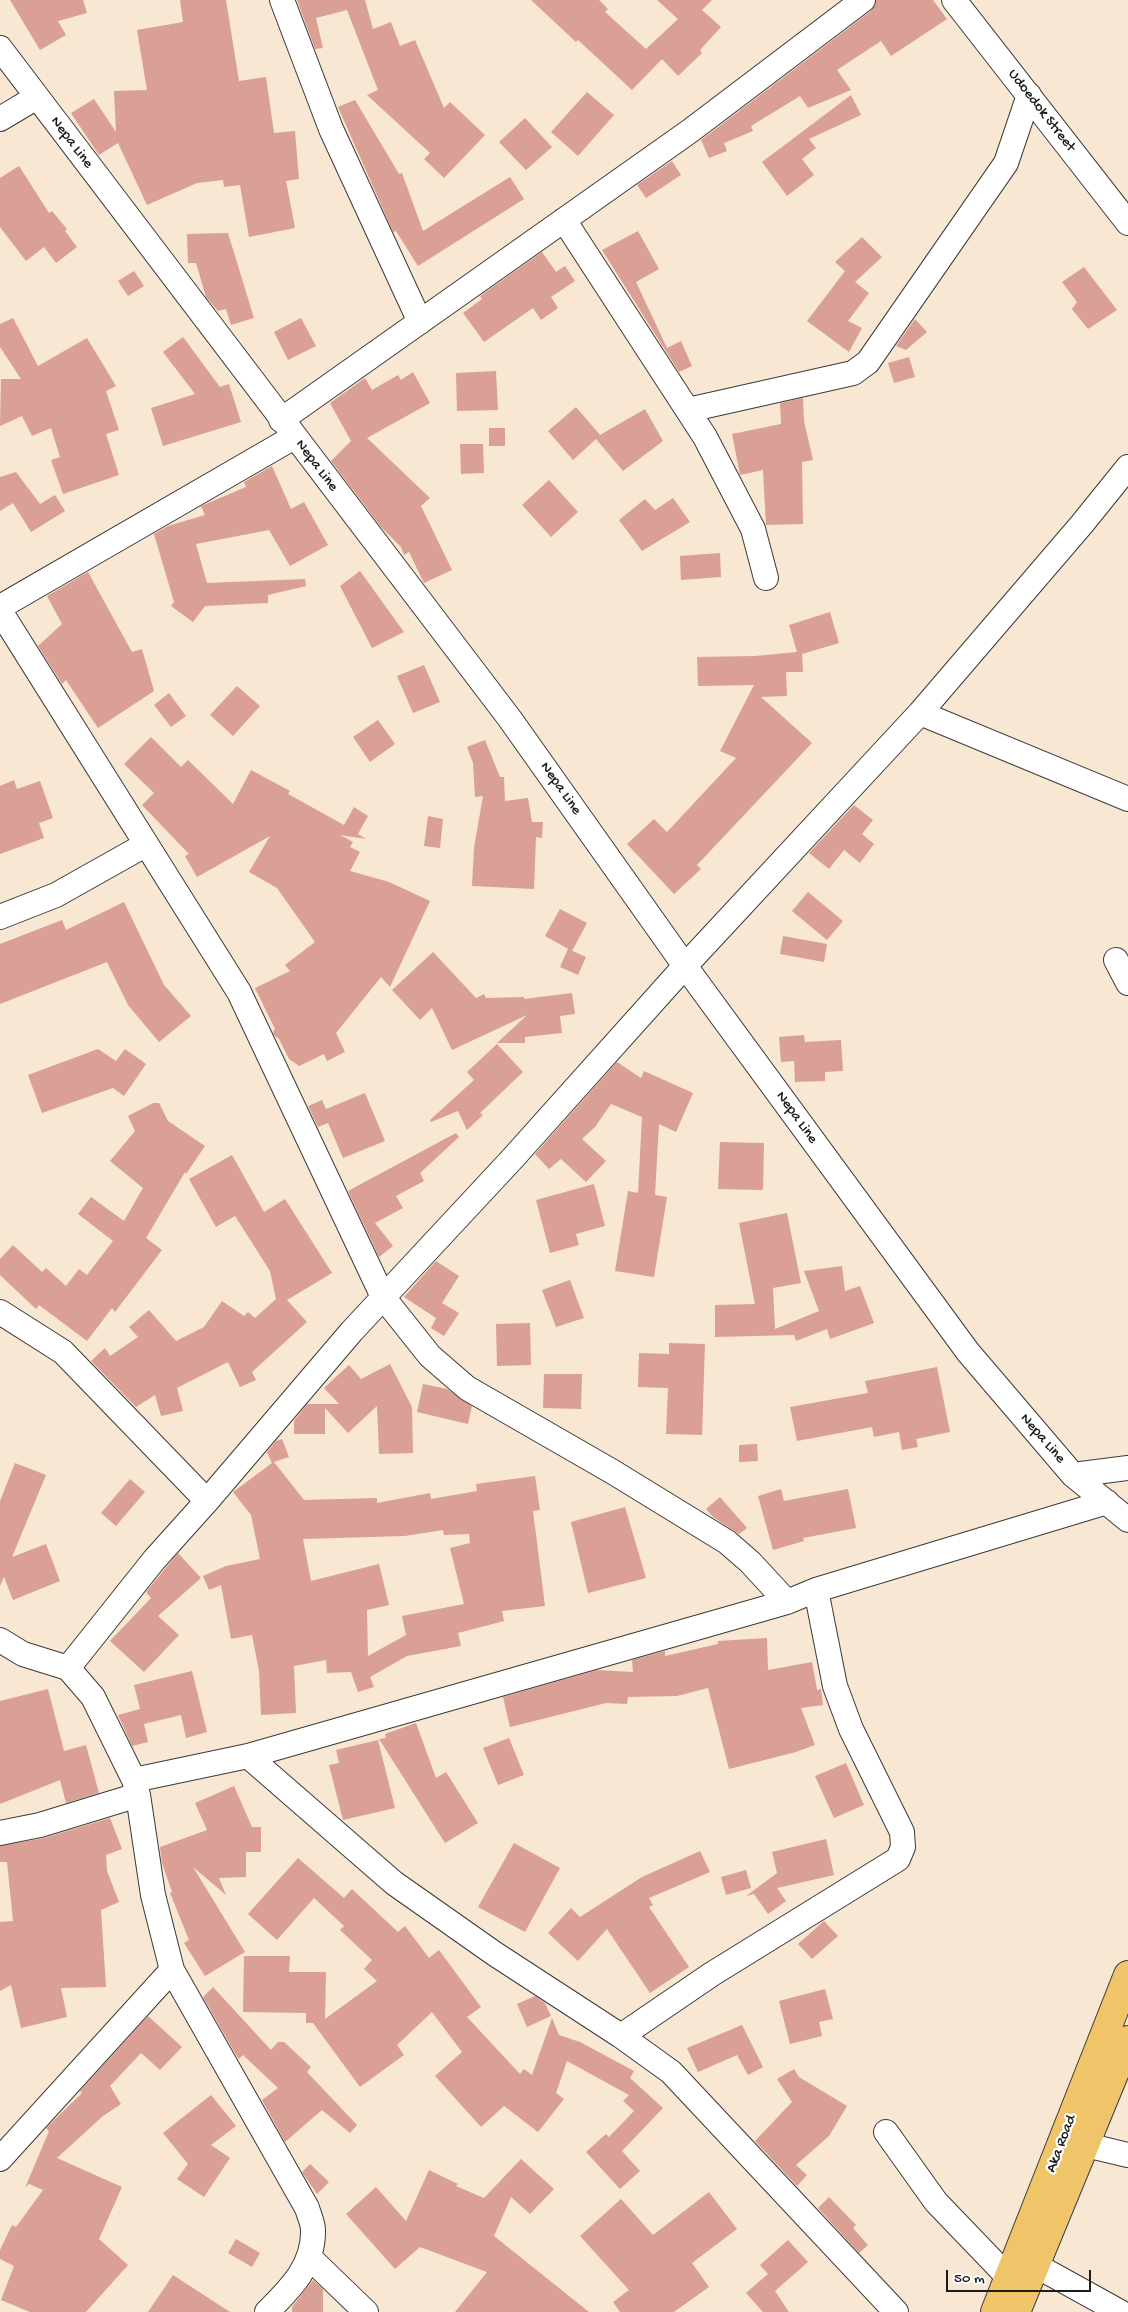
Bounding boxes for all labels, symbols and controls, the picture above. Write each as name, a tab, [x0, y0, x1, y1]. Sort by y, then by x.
street label: Udoedok Street	[1003, 66, 1079, 156]
street label: Nepa Line	[46, 113, 96, 173]
street label: Nepa Line	[291, 436, 341, 496]
street label: Nepa Line	[535, 759, 585, 819]
street label: Nepa Line	[771, 1088, 821, 1148]
street label: Nepa Line	[1015, 1410, 1069, 1468]
street label: Aka Road	[1043, 2113, 1081, 2175]
scale bar	[948, 2260, 1093, 2292]
text: 50 m	[954, 2270, 985, 2288]

